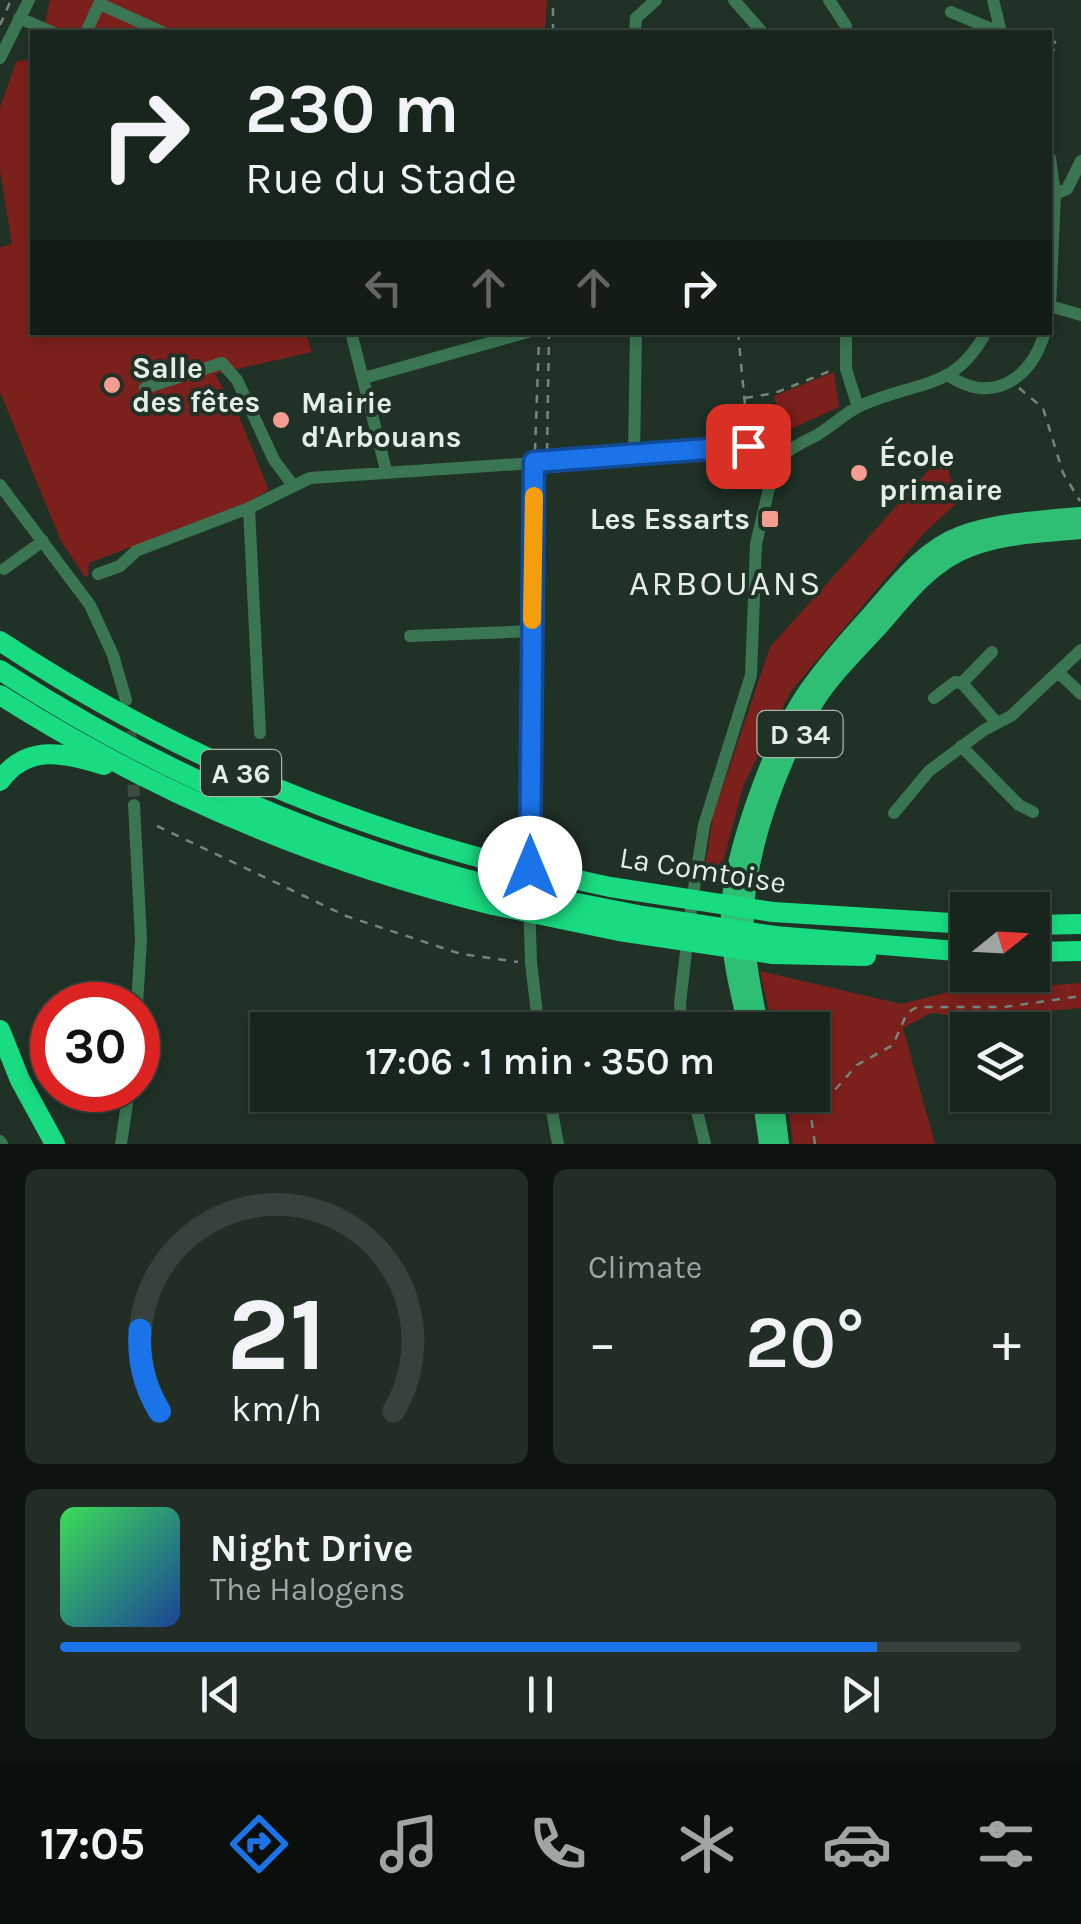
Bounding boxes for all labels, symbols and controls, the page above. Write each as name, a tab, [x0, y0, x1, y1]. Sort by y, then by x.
text: 230 m	[245, 68, 459, 150]
icon: right	[80, 70, 210, 200]
text: Rue du Stade	[245, 152, 517, 204]
icon: left	[356, 260, 411, 315]
icon: ahead	[461, 260, 516, 315]
icon: ahead	[566, 260, 621, 315]
icon: right	[671, 260, 726, 315]
place label: Salle des fêtes	[132, 350, 260, 420]
marker: Salle des fêtes	[101, 374, 123, 396]
place label: Mairie d'Arbouans	[301, 385, 462, 455]
pin	[706, 404, 791, 489]
marker: Mairie d'Arbouans	[270, 409, 292, 431]
icon: arrive	[721, 419, 776, 474]
place label: École primaire	[879, 436, 1002, 508]
marker: École primaire	[848, 462, 870, 484]
place label: Les Essarts	[590, 501, 750, 537]
marker: Les Essarts	[759, 508, 781, 530]
district label: ARBOUANS	[629, 563, 823, 604]
road number: D 34	[758, 711, 842, 757]
road number: A 36	[201, 750, 281, 796]
position arrow	[478, 816, 582, 920]
street label: La Comtoise	[617, 839, 789, 901]
north arrow	[950, 892, 1050, 992]
map controls	[950, 892, 1050, 1112]
speed limit sign: 30	[30, 982, 160, 1112]
button: layers	[950, 1012, 1050, 1112]
text: 17:06 · 1 min · 350 m	[365, 1039, 715, 1084]
text: Climate	[588, 1249, 702, 1286]
text: 21	[227, 1274, 327, 1395]
text: 20°	[745, 1298, 864, 1386]
text: −	[588, 1311, 617, 1375]
text: +	[992, 1311, 1021, 1375]
text: km/h	[231, 1388, 322, 1430]
text: Night Drive	[210, 1526, 413, 1571]
text: The Halogens	[210, 1571, 405, 1608]
icon: previous	[193, 1667, 248, 1722]
icon: pause	[513, 1667, 568, 1722]
icon: next	[833, 1667, 888, 1722]
icon: directions	[224, 1809, 294, 1879]
icon: music	[374, 1809, 444, 1879]
icon: phone	[523, 1809, 593, 1879]
icon: climate	[672, 1809, 742, 1879]
icon: car	[822, 1809, 892, 1879]
icon: filters	[971, 1809, 1041, 1879]
text: 17:05	[40, 1818, 145, 1870]

